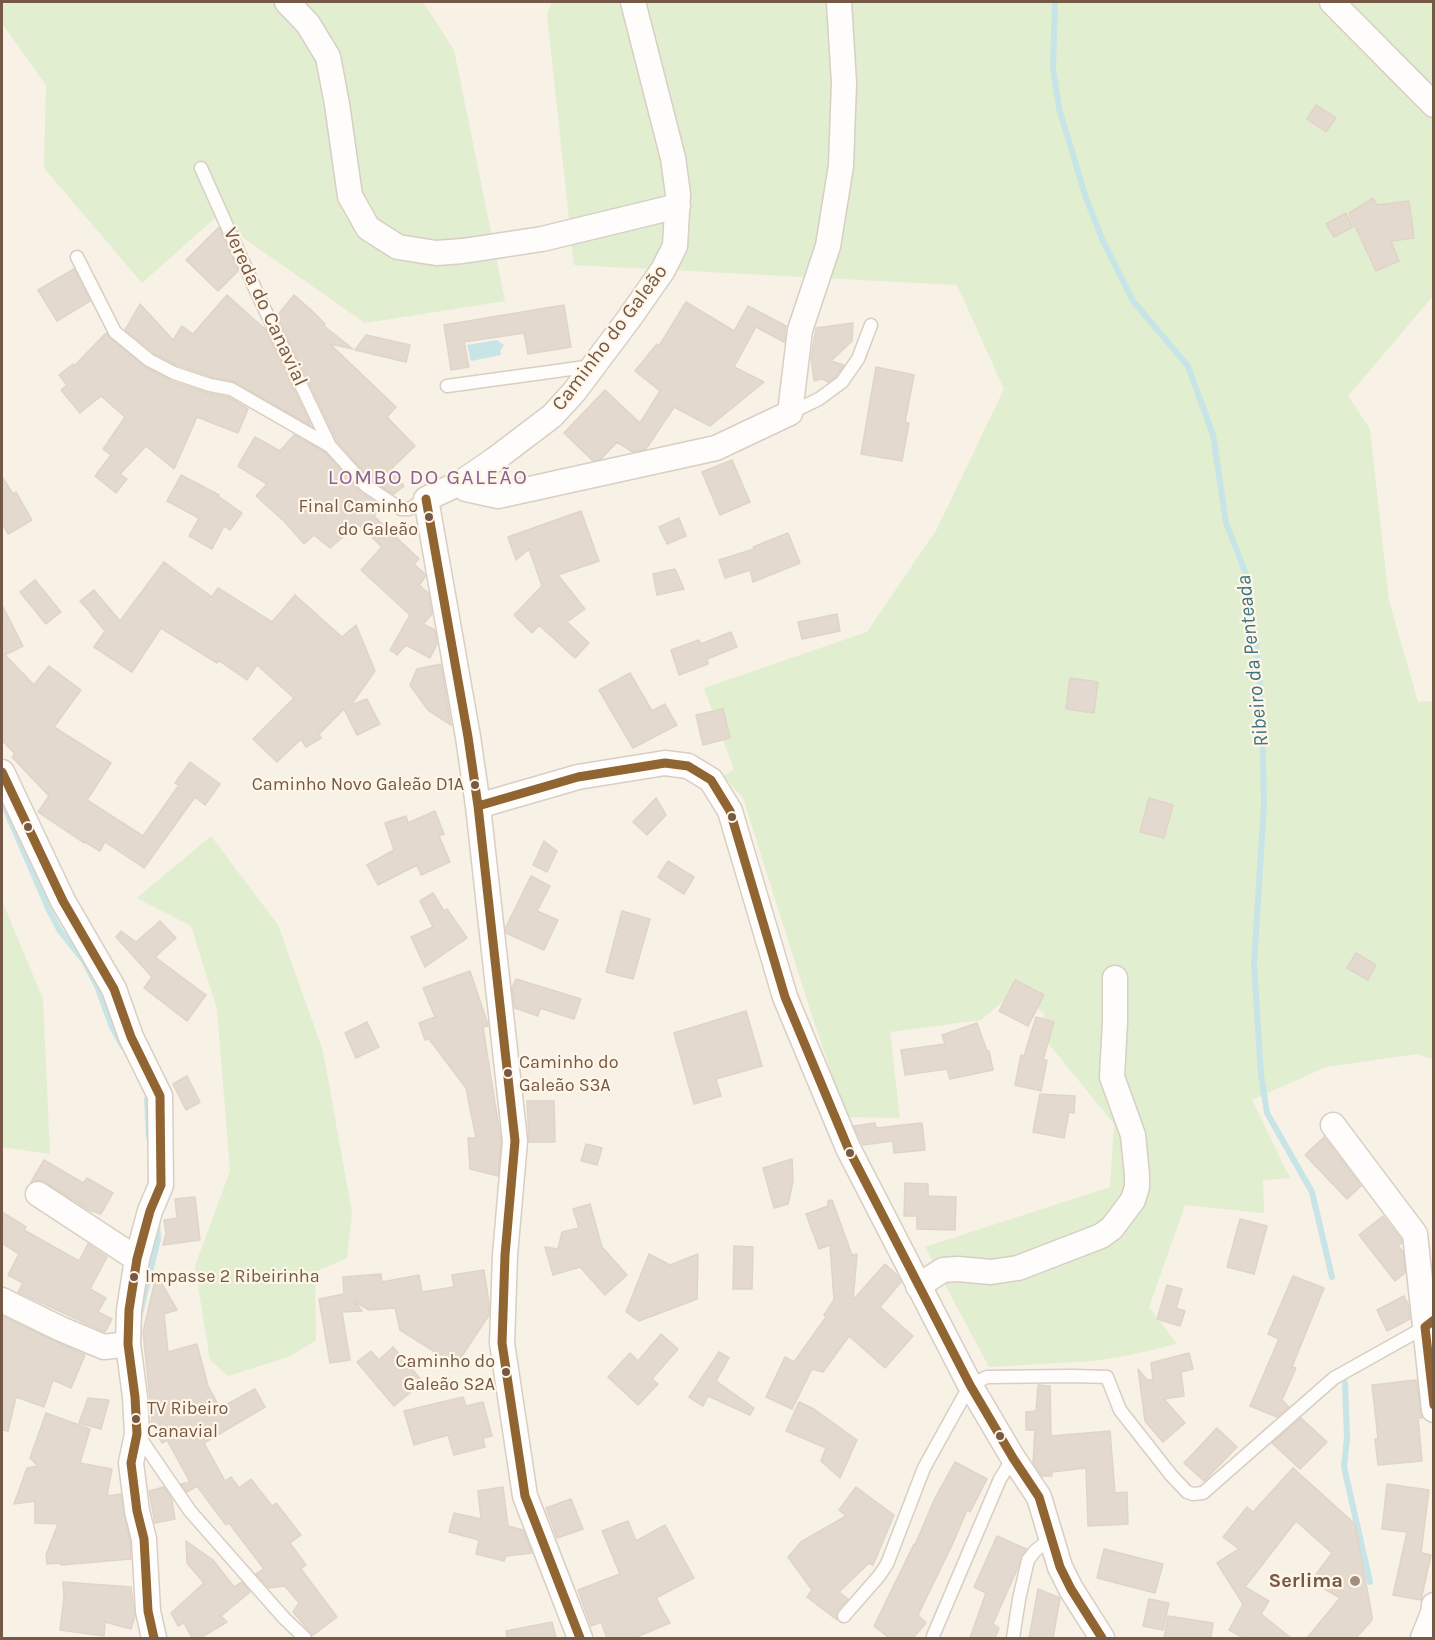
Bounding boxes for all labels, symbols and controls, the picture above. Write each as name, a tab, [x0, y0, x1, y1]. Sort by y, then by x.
street label: Vereda do Canavial	[218, 224, 312, 390]
street label: Caminho do Galeão	[547, 260, 673, 416]
district label: LOMBO DO GALEÃO	[328, 465, 528, 491]
place label: Final Caminho do Galeão	[298, 496, 418, 538]
marker: Final Caminho do Galeão	[423, 511, 435, 523]
water label: Ribeiro da Penteada	[1231, 574, 1275, 748]
place label: Caminho Novo Galeão D1A	[252, 774, 464, 796]
marker: Caminho Novo Galeão D1A	[469, 779, 481, 791]
unlabelled marker	[726, 811, 738, 823]
unlabelled marker	[22, 821, 34, 833]
place label: Caminho do Galeão S3A	[519, 1052, 618, 1094]
marker: Caminho do Galeão S3A	[502, 1067, 514, 1079]
unlabelled marker	[844, 1147, 856, 1159]
place label: Impasse 2 Ribeirinha	[145, 1266, 320, 1288]
marker: Impasse 2 Ribeirinha	[128, 1271, 140, 1283]
place label: Caminho do Galeão S2A	[396, 1351, 495, 1394]
marker: Caminho do Galeão S2A	[500, 1366, 512, 1378]
place label: TV Ribeiro Canavial	[147, 1398, 228, 1440]
marker: TV Ribeiro Canavial	[130, 1413, 142, 1425]
unlabelled marker	[994, 1430, 1006, 1442]
place label: Serlima	[1268, 1569, 1343, 1593]
marker: Serlima	[1348, 1574, 1362, 1588]

